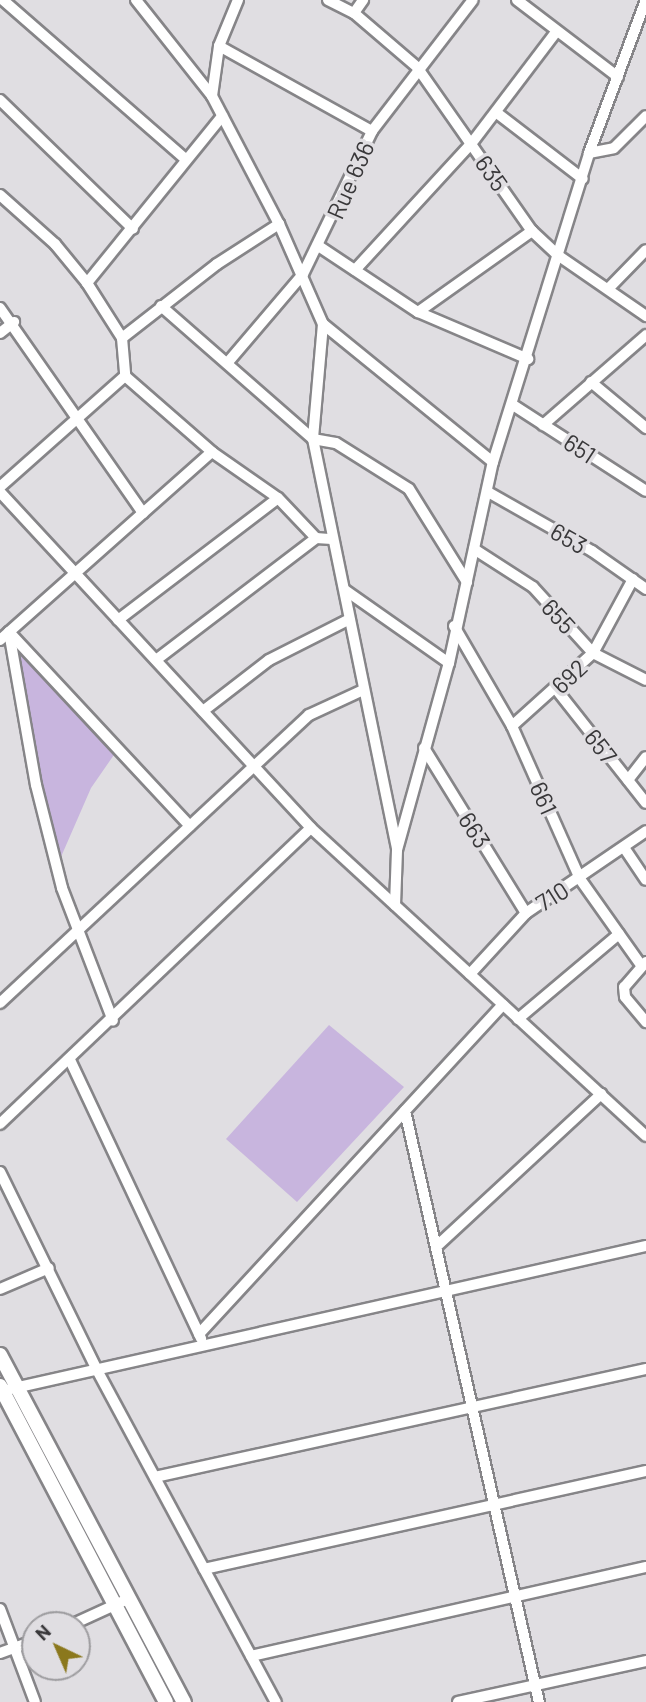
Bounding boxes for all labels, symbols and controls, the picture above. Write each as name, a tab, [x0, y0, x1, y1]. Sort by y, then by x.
street label: Rue 636	[320, 137, 380, 223]
street label: 635	[470, 150, 514, 196]
street label: 651	[559, 427, 601, 469]
street label: 653	[546, 516, 592, 560]
street label: 655	[536, 593, 582, 639]
street label: 692	[545, 653, 593, 699]
street label: 657	[579, 723, 623, 769]
street label: 661	[524, 777, 564, 819]
street label: 663	[453, 807, 497, 853]
street label: 710	[530, 875, 574, 917]
north arrow	[21, 1611, 91, 1681]
text: N	[30, 1619, 55, 1645]

